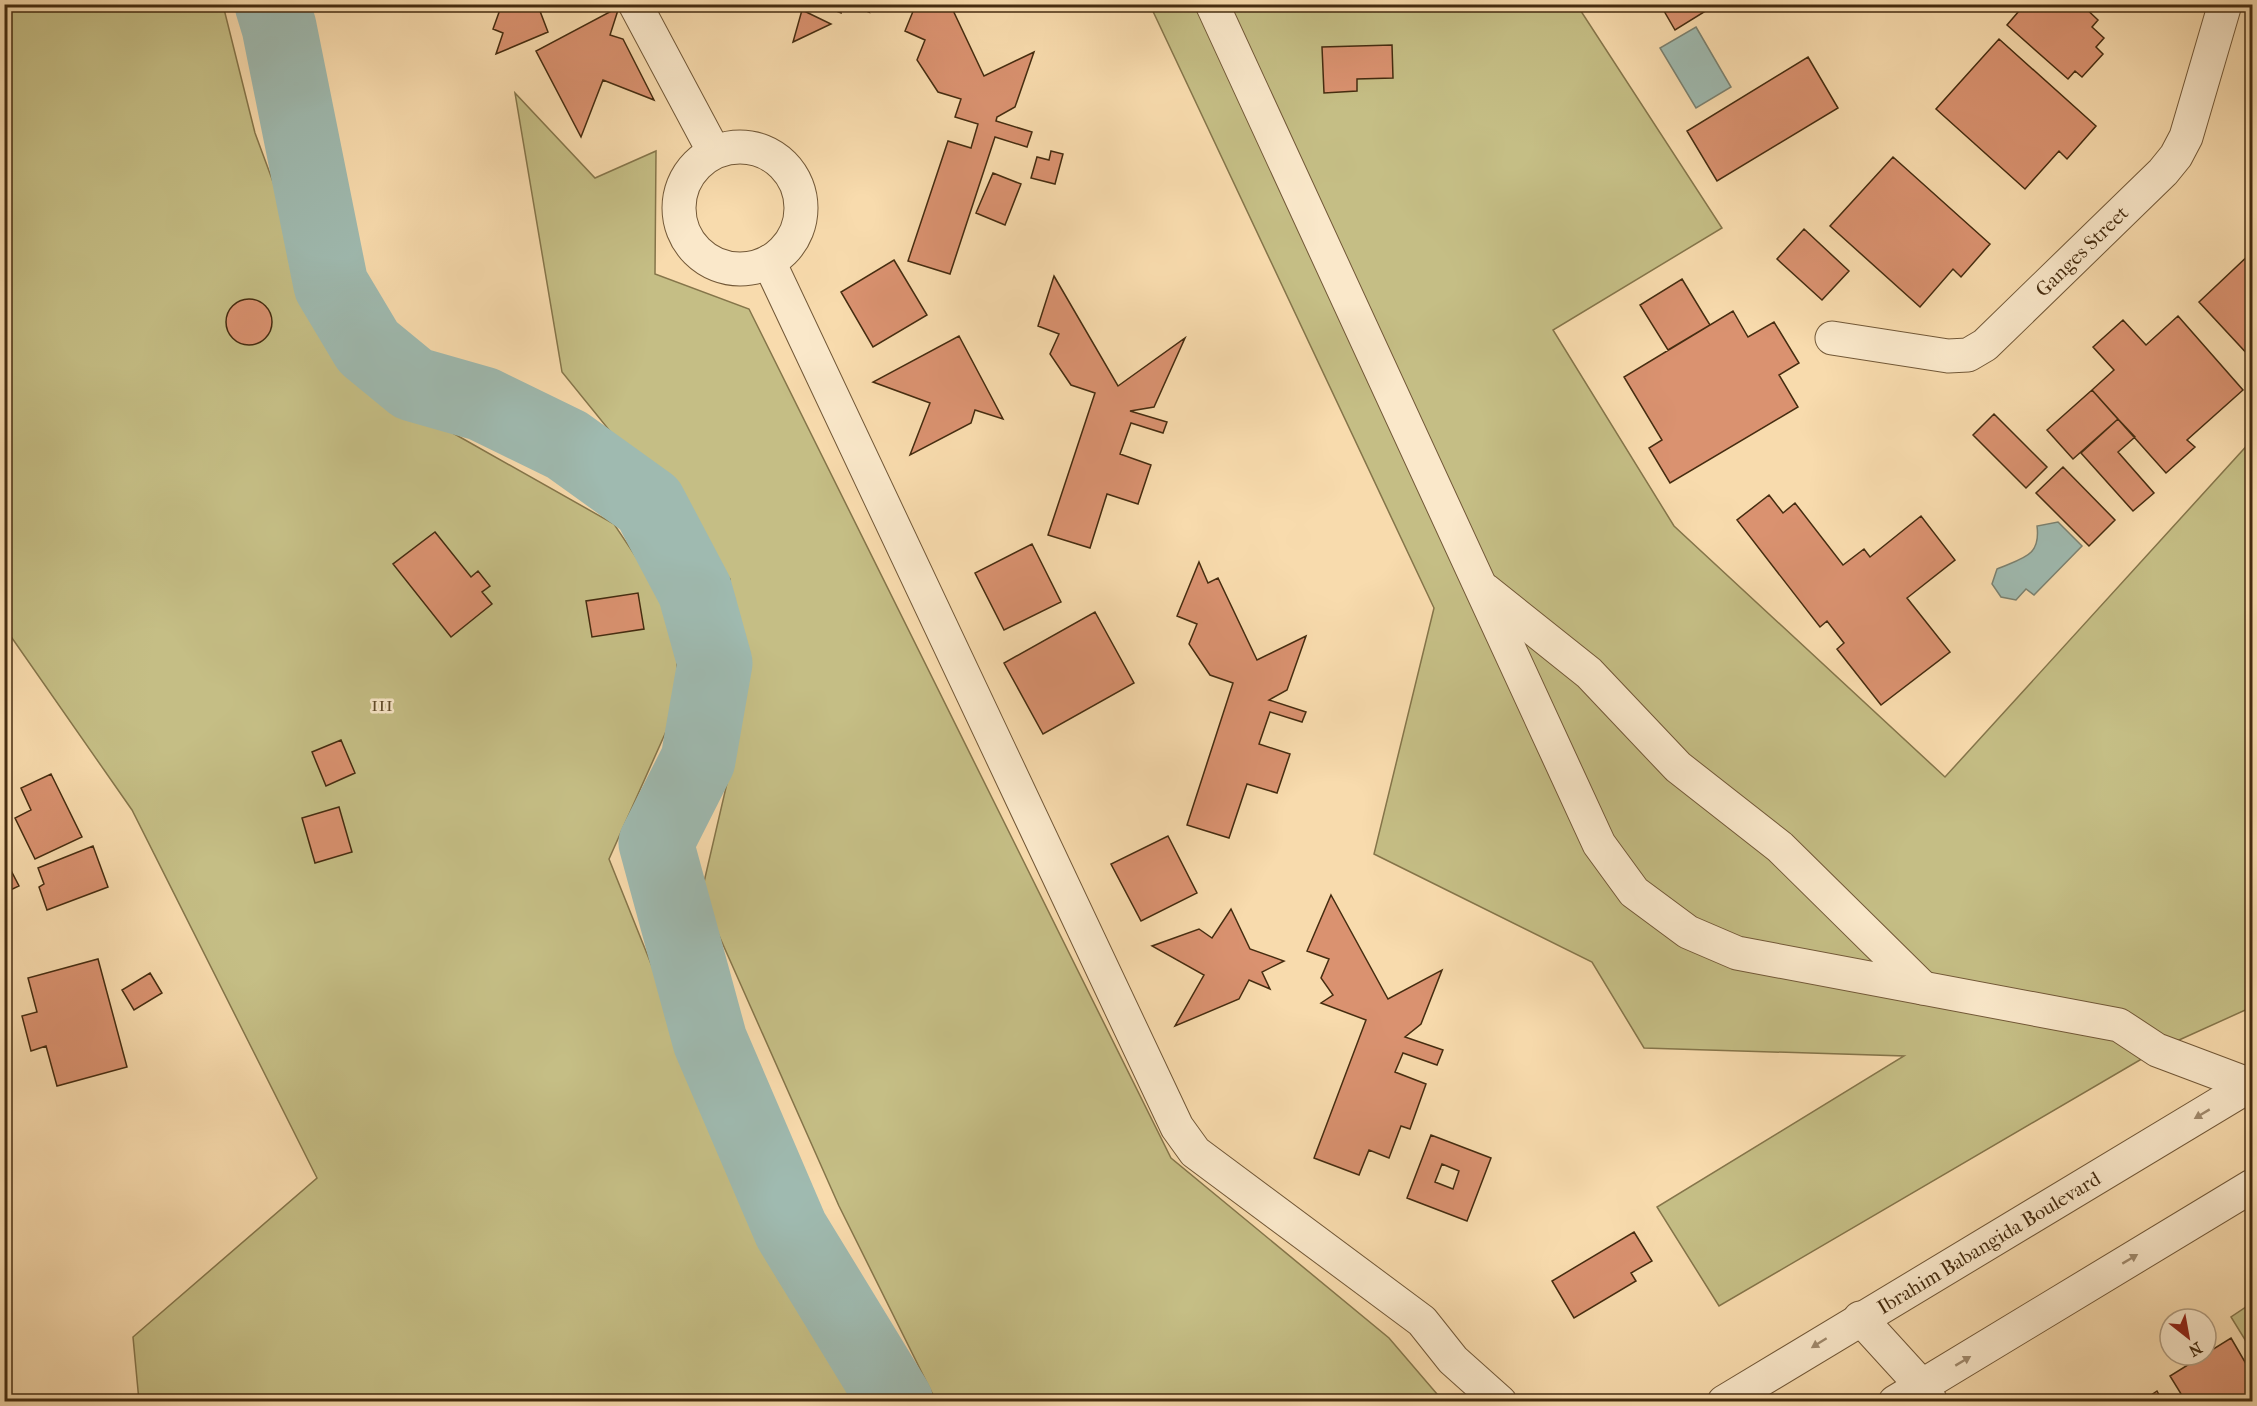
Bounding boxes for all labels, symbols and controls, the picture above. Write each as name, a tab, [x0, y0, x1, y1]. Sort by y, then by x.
street label: Ganges Street	[2031, 201, 2133, 301]
park label: 111	[371, 693, 393, 716]
one-way arrow	[2194, 1108, 2210, 1119]
street label: Ibrahim Babangida Boulevard	[1873, 1166, 2105, 1319]
one-way arrow	[2122, 1254, 2138, 1265]
north arrow	[2158, 1307, 2218, 1367]
one-way arrow	[1811, 1338, 1827, 1349]
text: N	[2185, 1338, 2206, 1361]
one-way arrow	[1955, 1355, 1971, 1366]

